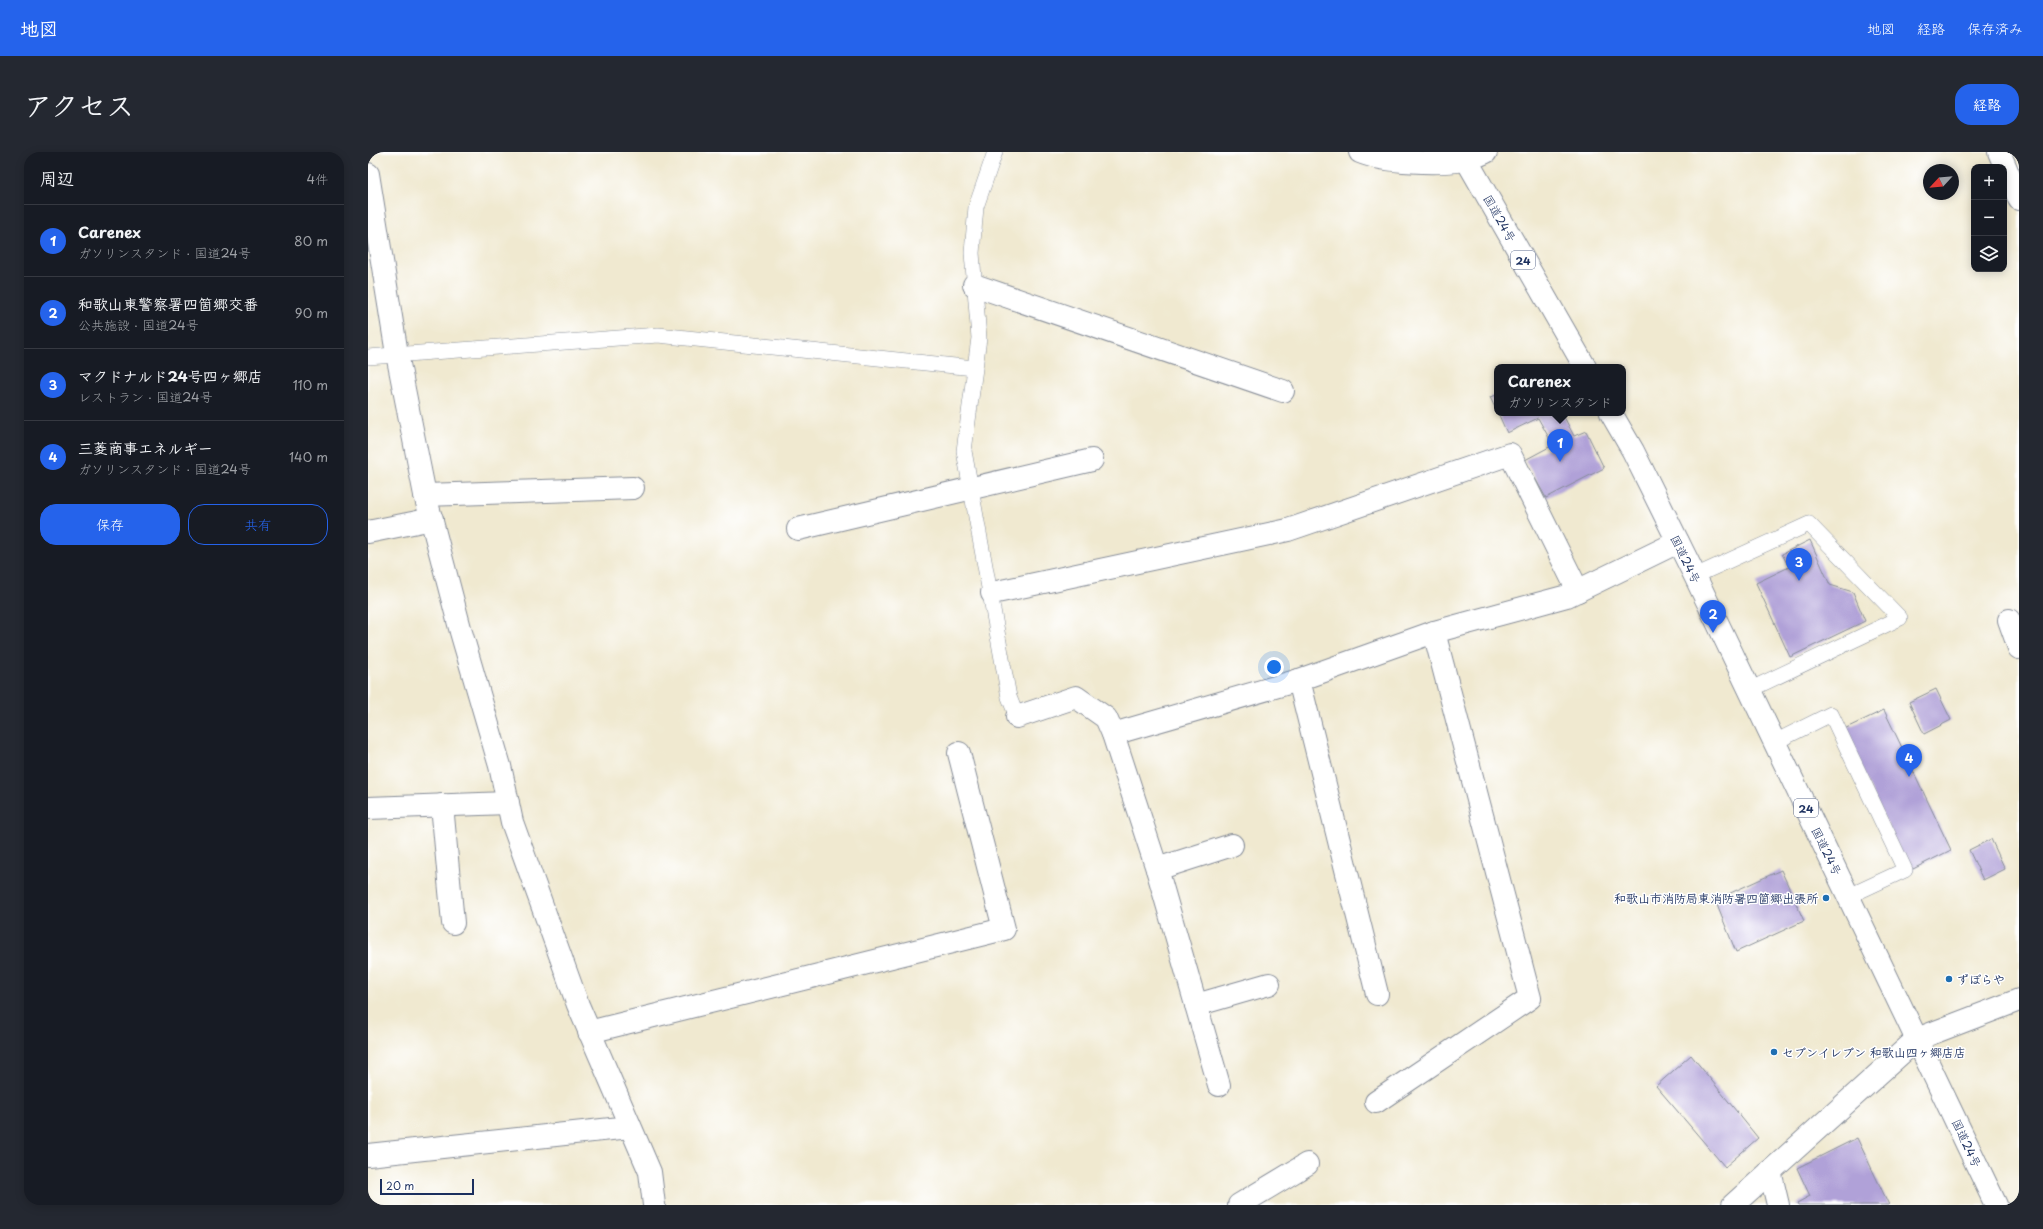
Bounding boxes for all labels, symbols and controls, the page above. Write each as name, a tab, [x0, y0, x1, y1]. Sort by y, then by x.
text: 地図	[20, 14, 58, 42]
text: 地図	[1867, 18, 1895, 39]
text: 経路	[1917, 18, 1945, 39]
text: 保存済み	[1967, 18, 2023, 39]
text: アクセス	[24, 83, 134, 126]
button: 経路	[1955, 84, 2019, 125]
north arrow	[1923, 164, 1959, 200]
map controls	[1971, 164, 2007, 272]
button: +	[1971, 164, 2007, 200]
text: 周辺	[40, 165, 74, 191]
text: 4件	[306, 169, 328, 188]
street label: 国道24号	[1479, 191, 1521, 245]
button: −	[1971, 200, 2007, 236]
text: Carenex	[78, 220, 141, 243]
text: 1	[50, 231, 56, 250]
text: 80 m	[294, 231, 328, 250]
button: layers	[1971, 236, 2007, 272]
text: ガソリンスタンド · 国道24号	[78, 243, 251, 262]
road number: 24	[1511, 251, 1535, 269]
text: 和歌山東警察署四箇郷交番	[78, 292, 258, 315]
text: 2	[48, 303, 58, 322]
text: 90 m	[295, 303, 328, 322]
text: 公共施設 · 国道24号	[78, 315, 199, 334]
text: マクドナルド24号四ヶ郷店	[78, 364, 263, 387]
popup	[1494, 364, 1626, 416]
text: Carenex	[1508, 369, 1571, 392]
text: 3	[49, 375, 57, 394]
text: 110 m	[293, 375, 328, 394]
text: レストラン · 国道24号	[78, 387, 213, 406]
text: ガソリンスタンド	[1508, 392, 1612, 411]
pin: 1	[1547, 429, 1573, 462]
text: 三菱商事エネルギー	[78, 436, 213, 459]
text: 4	[49, 447, 57, 466]
text: 140 m	[289, 447, 328, 466]
text: ガソリンスタンド · 国道24号	[78, 459, 251, 478]
button: 保存	[40, 504, 180, 545]
button: 共有	[188, 504, 328, 545]
street label: 国道24号	[1666, 532, 1706, 586]
pin: 3	[1786, 548, 1812, 581]
pin: 2	[1700, 600, 1726, 633]
your location	[1264, 657, 1284, 677]
pin: 4	[1896, 744, 1922, 777]
road number: 24	[1794, 799, 1818, 817]
street label: 国道24号	[1807, 824, 1847, 878]
place label: 和歌山市消防局東消防署四箇郷出張所	[1614, 889, 1819, 907]
marker: 和歌山市消防局東消防署四箇郷出張所	[1821, 893, 1831, 903]
place label: ずぼらや	[1957, 970, 2005, 988]
marker: ずぼらや	[1944, 974, 1954, 984]
place label: セブンイレブン 和歌山四ヶ郷店店	[1782, 1043, 1966, 1061]
marker: セブンイレブン 和歌山四ヶ郷店店	[1769, 1047, 1779, 1057]
street label: 国道24号	[1948, 1116, 1986, 1170]
scale bar	[380, 1177, 474, 1196]
text: 20 m	[386, 1177, 414, 1194]

